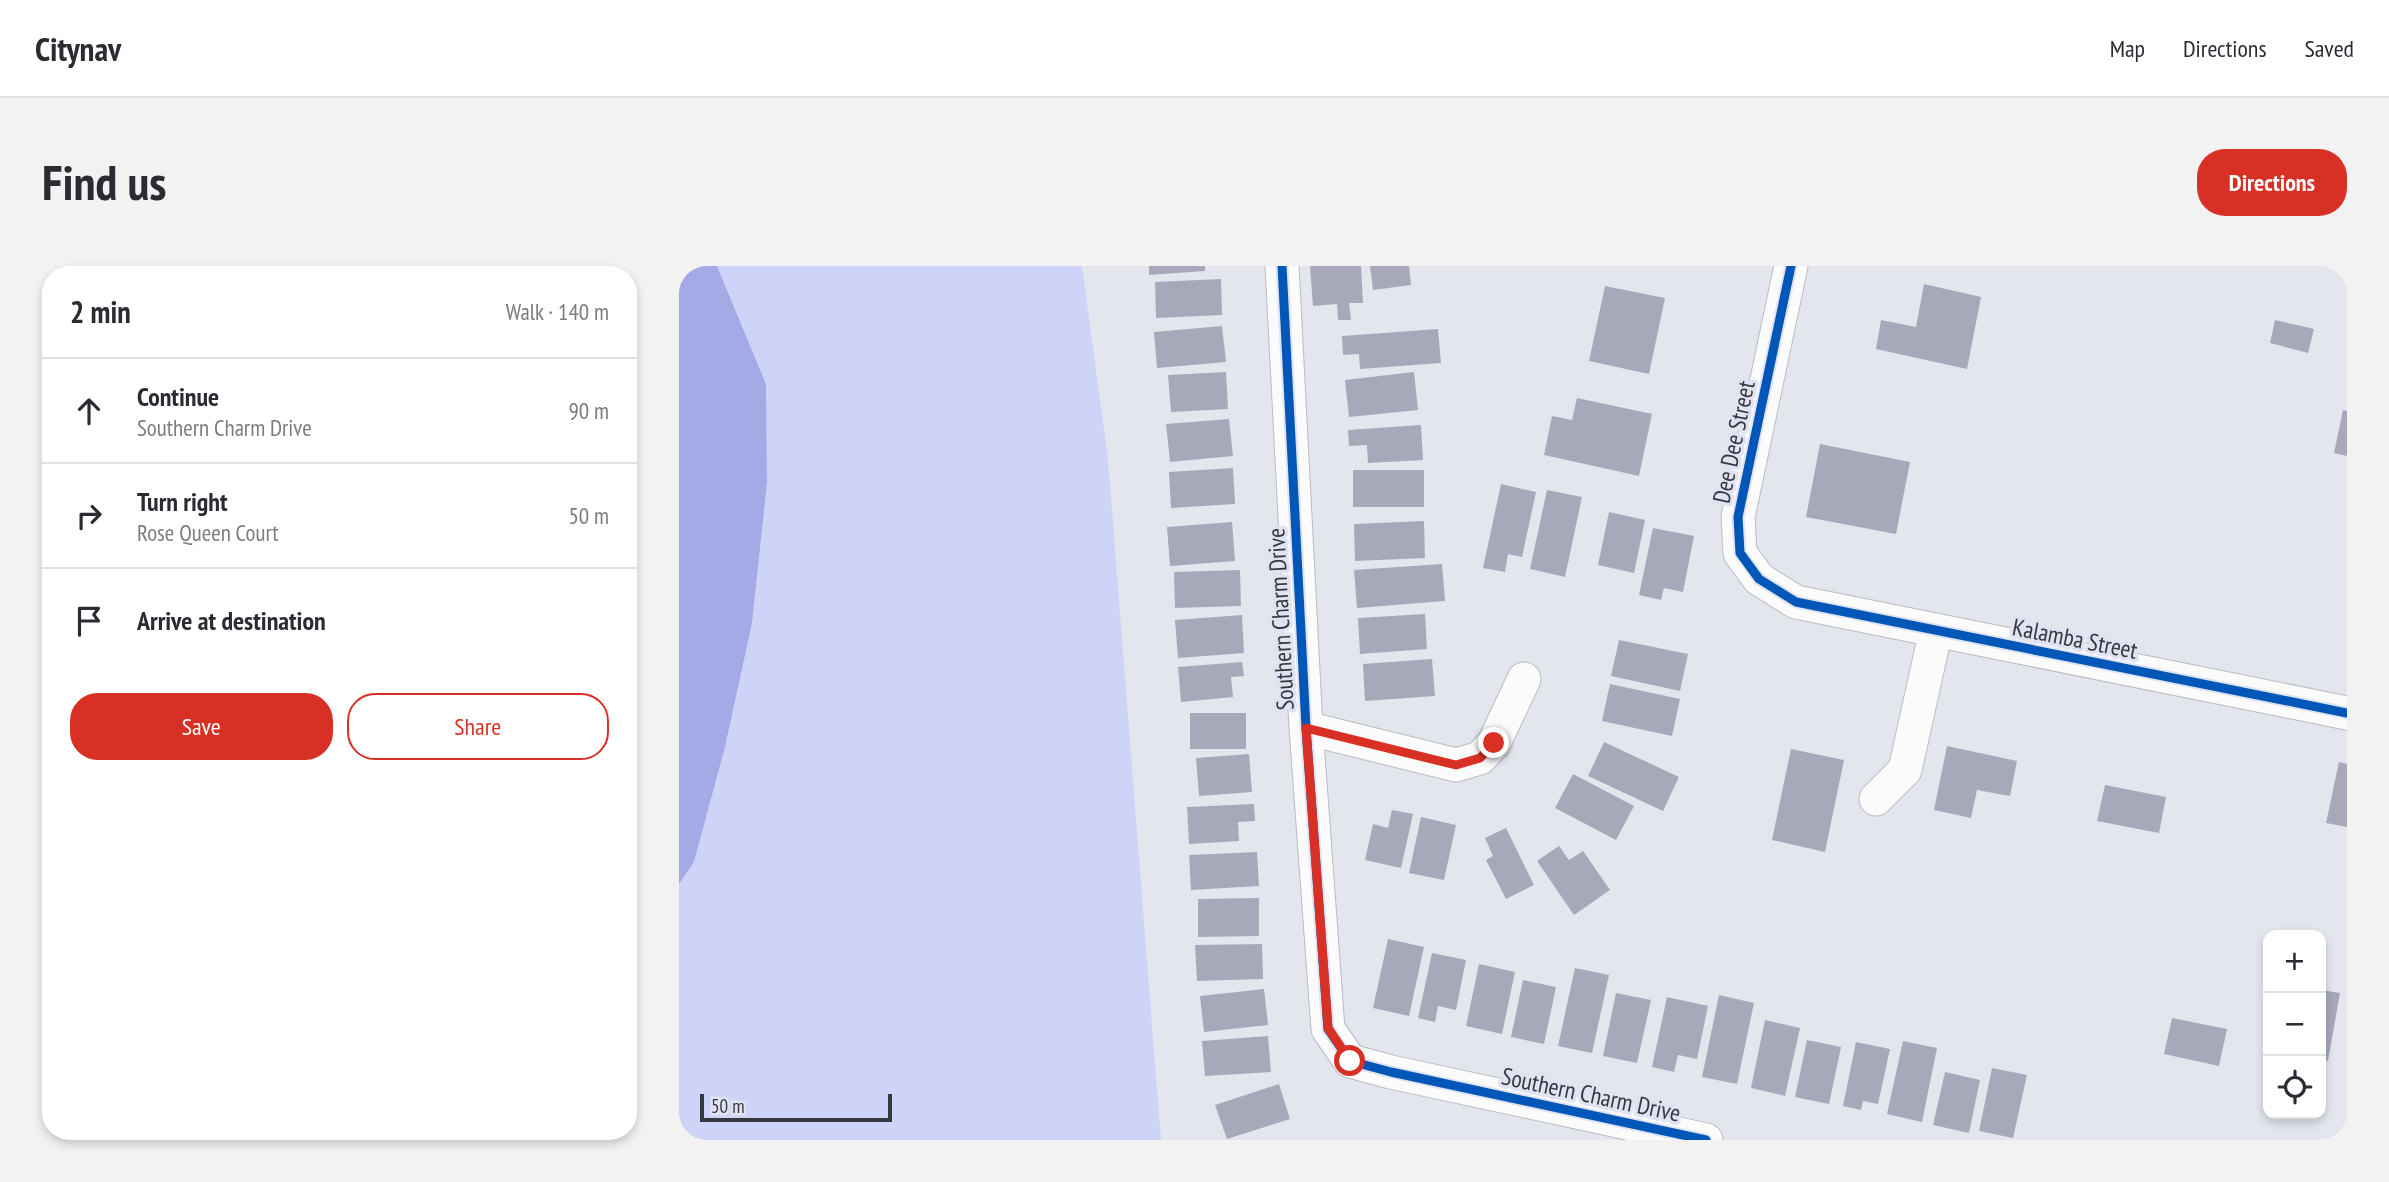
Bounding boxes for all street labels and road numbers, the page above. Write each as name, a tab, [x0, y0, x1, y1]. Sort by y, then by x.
street label: Dee Dee Street	[1705, 377, 1762, 506]
street label: Southern Charm Drive	[1260, 527, 1301, 711]
street label: Kalamba Street	[2010, 611, 2141, 666]
street label: Southern Charm Drive	[1499, 1060, 1684, 1129]

